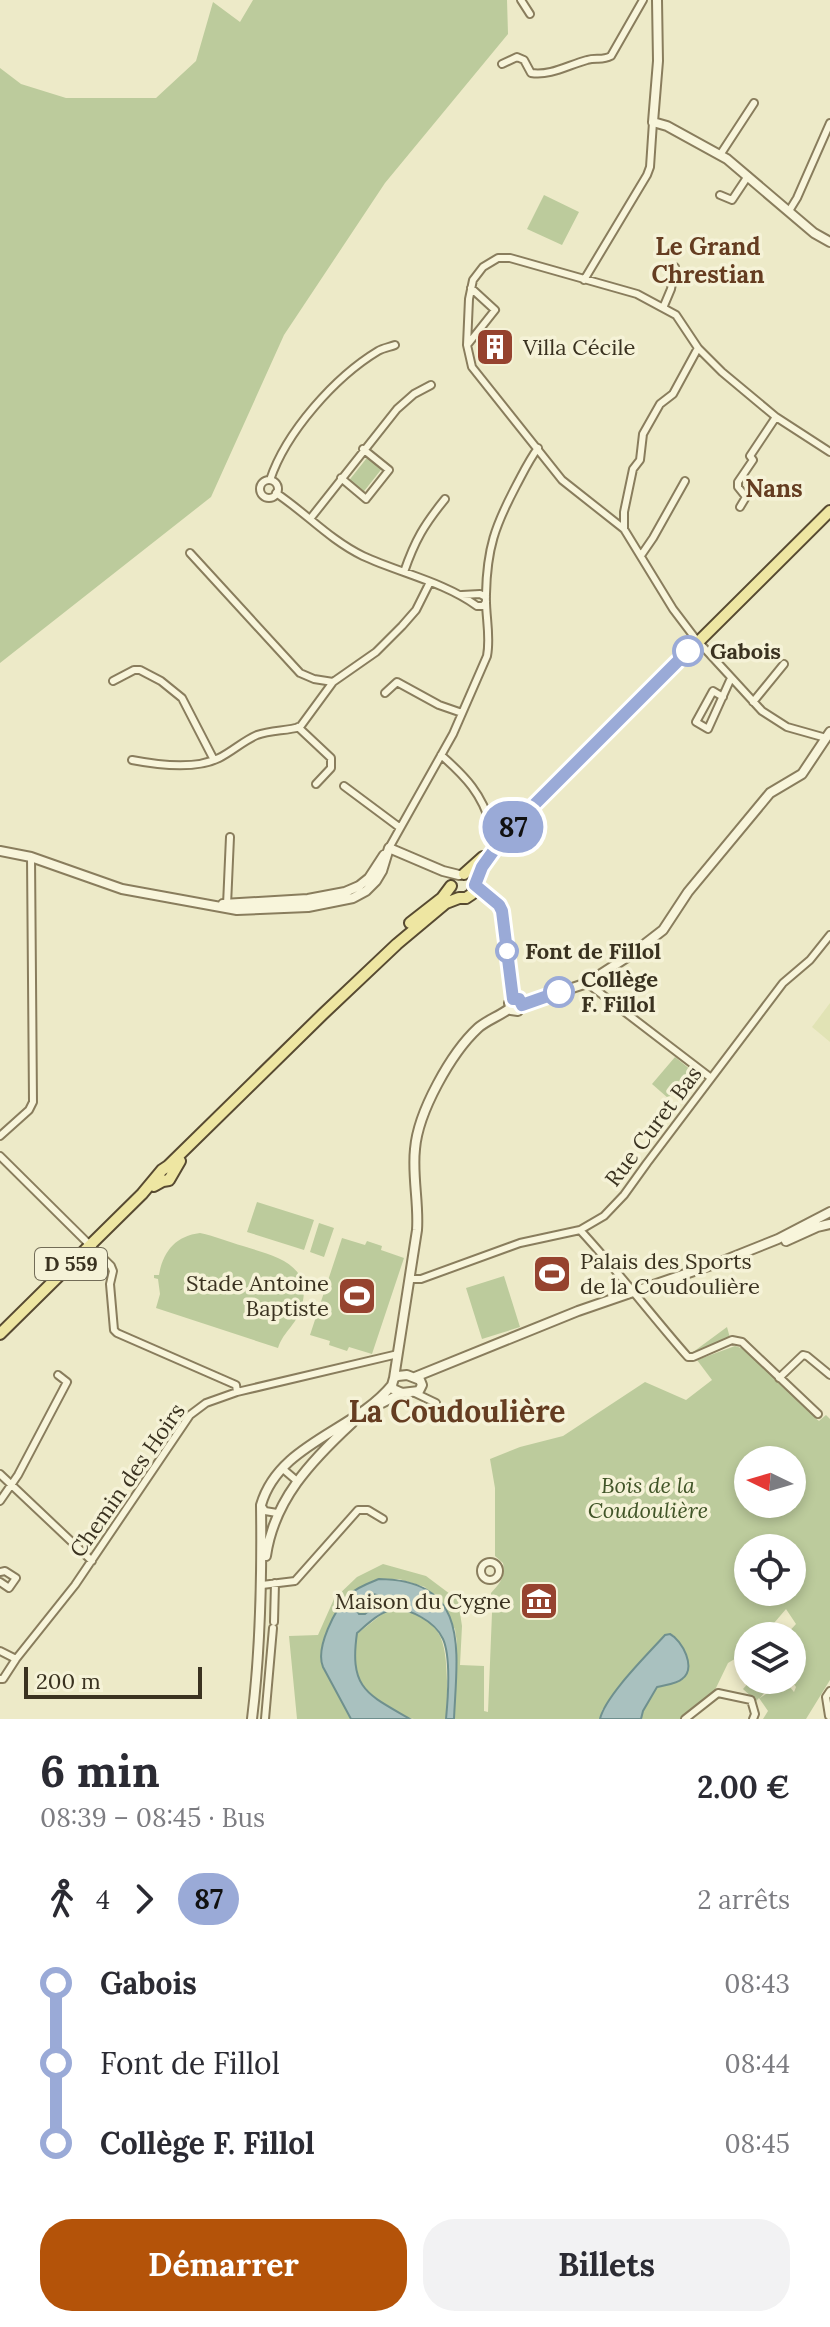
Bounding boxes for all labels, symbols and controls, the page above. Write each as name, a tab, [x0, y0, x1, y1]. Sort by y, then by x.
district label: Le Grand Chrestian	[652, 231, 764, 290]
building icon: Villa Cécile	[474, 326, 516, 368]
place label: Villa Cécile	[522, 333, 635, 361]
district label: Nans	[745, 473, 803, 504]
marker: Gabois	[673, 636, 703, 666]
place label: Gabois	[710, 637, 781, 665]
line badge: 87	[477, 801, 549, 853]
text: 87	[498, 809, 528, 845]
place label: Font de Fillol	[525, 937, 661, 965]
marker: Font de Fillol	[496, 940, 518, 962]
place label: Collège F. Fillol	[581, 965, 658, 1018]
marker: Collège F. Fillol	[544, 977, 574, 1007]
street label: Rue Curet Bas	[599, 1060, 707, 1192]
place label: Palais des Sports de la Coudoulière	[580, 1247, 760, 1300]
road number: D 559	[35, 1248, 107, 1280]
sports icon: Palais des Sports de la Coudoulière	[531, 1253, 573, 1295]
place label: Stade Antoine Baptiste	[186, 1269, 329, 1322]
sports icon: Stade Antoine Baptiste	[336, 1275, 378, 1317]
district label: La Coudoulière	[349, 1392, 565, 1430]
street label: Chemin des Hoirs	[63, 1397, 191, 1563]
north arrow	[734, 1446, 806, 1518]
map controls	[734, 1446, 806, 1694]
park label: Bois de la Coudoulière	[588, 1471, 708, 1524]
button: locate	[734, 1534, 806, 1606]
museum icon: Maison du Cygne	[518, 1580, 560, 1622]
place label: Maison du Cygne	[335, 1587, 511, 1615]
button: layers	[734, 1622, 806, 1694]
scale bar	[24, 1663, 202, 1699]
text: 200 m	[36, 1667, 101, 1695]
text: 6 min	[40, 1743, 160, 1799]
text: 2.00 €	[697, 1768, 790, 1806]
text: 08:39 – 08:45 · Bus	[40, 1801, 265, 1834]
icon: walk	[40, 1877, 84, 1921]
icon: forward	[122, 1877, 166, 1921]
text: 87	[194, 1881, 223, 1917]
text: 4	[96, 1883, 110, 1916]
text: 2 arrêts	[697, 1883, 790, 1916]
text: Gabois	[100, 1964, 197, 2002]
text: 08:43	[724, 1967, 790, 2000]
text: Font de Fillol	[100, 2044, 280, 2082]
text: 08:44	[725, 2047, 790, 2080]
text: Collège F. Fillol	[100, 2124, 315, 2162]
text: 08:45	[724, 2127, 790, 2160]
button: Démarrer	[40, 2219, 407, 2311]
button: Billets	[423, 2219, 790, 2311]

